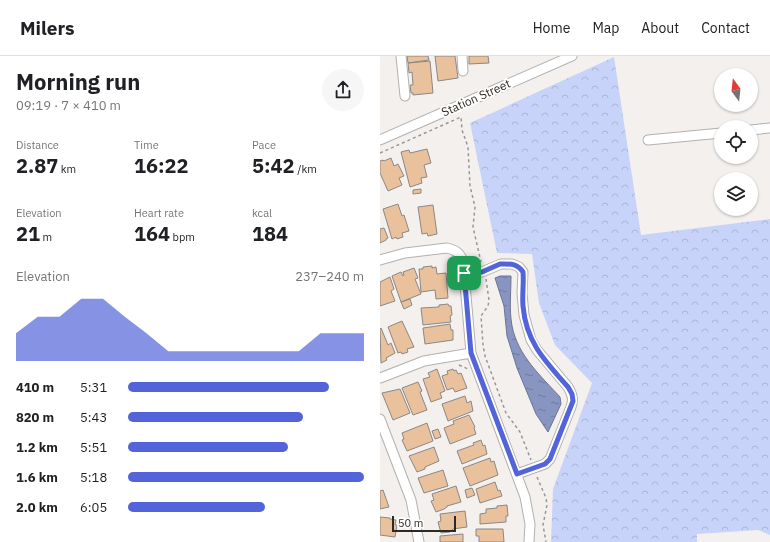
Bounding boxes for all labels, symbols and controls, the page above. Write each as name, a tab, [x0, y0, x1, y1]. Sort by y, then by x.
text: Milers	[20, 16, 75, 40]
text: Home	[533, 19, 570, 37]
text: Map	[592, 19, 619, 37]
text: About	[641, 19, 679, 37]
text: Contact	[701, 19, 750, 37]
text: Morning run	[16, 67, 140, 96]
north arrow	[714, 68, 758, 112]
map controls	[714, 68, 758, 216]
button: share	[322, 69, 364, 111]
street label: Station Street	[439, 76, 513, 119]
text: 09:19 · 7 × 410 m	[16, 97, 121, 114]
button: locate	[714, 120, 758, 164]
text: Distance	[16, 138, 59, 152]
text: Time	[134, 138, 159, 152]
text: Pace	[252, 138, 276, 152]
text: 2.87	[16, 152, 58, 179]
text: 16:22	[134, 152, 189, 179]
text: 5:42	[252, 152, 295, 179]
text: km	[58, 162, 76, 176]
text: /km	[295, 162, 317, 176]
button: layers	[714, 172, 758, 216]
text: Elevation	[16, 206, 62, 220]
text: Heart rate	[134, 206, 184, 220]
text: kcal	[252, 206, 272, 220]
text: 21	[16, 220, 40, 247]
text: 164	[134, 220, 170, 247]
text: 184	[252, 220, 288, 247]
text: m	[40, 230, 52, 244]
text: bpm	[170, 230, 195, 244]
pin	[447, 256, 481, 290]
icon: arrive	[453, 262, 475, 284]
text: Elevation	[16, 268, 70, 285]
text: 237–240 m	[295, 268, 364, 285]
text: 410 m	[16, 379, 54, 396]
text: 5:31	[80, 379, 107, 396]
text: 820 m	[16, 409, 54, 426]
text: 5:43	[80, 409, 107, 426]
text: 1.2 km	[16, 439, 58, 456]
text: 5:51	[80, 439, 107, 456]
text: 1.6 km	[16, 469, 58, 486]
text: 5:18	[80, 469, 107, 486]
text: 2.0 km	[16, 499, 58, 516]
text: 6:05	[80, 499, 107, 516]
scale bar	[392, 514, 456, 533]
text: 50 m	[398, 516, 423, 530]

